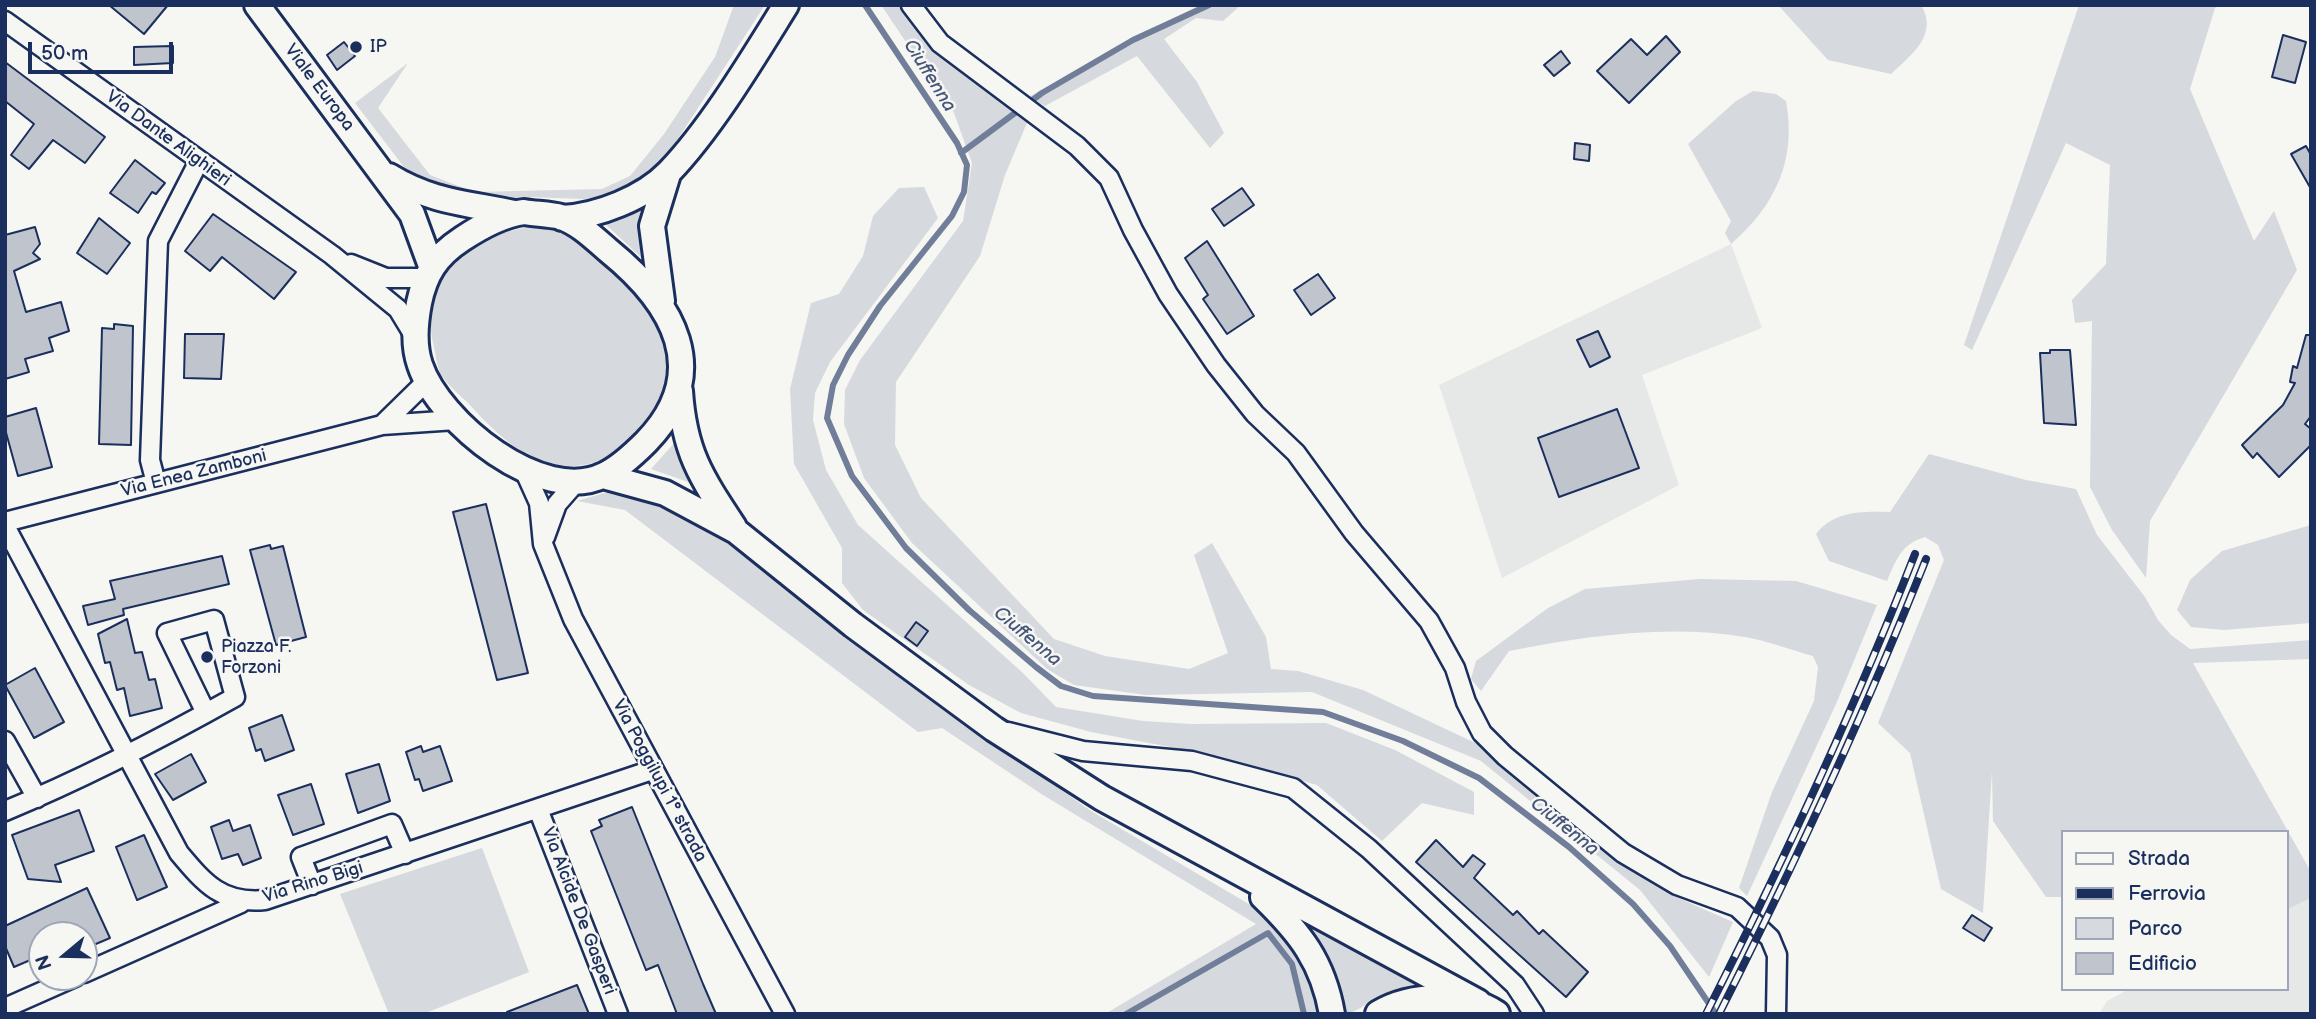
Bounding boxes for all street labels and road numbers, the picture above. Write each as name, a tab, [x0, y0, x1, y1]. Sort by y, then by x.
street label: Viale Europa	[279, 40, 359, 136]
street label: Via Dante Alighieri	[101, 86, 235, 192]
street label: Via Enea Zamboni	[119, 445, 269, 503]
street label: Via Poggilupi 1° strada	[607, 696, 711, 866]
street label: Via Alcide De Gasperi	[536, 824, 620, 998]
street label: Via Rino Bigi	[260, 858, 366, 908]

